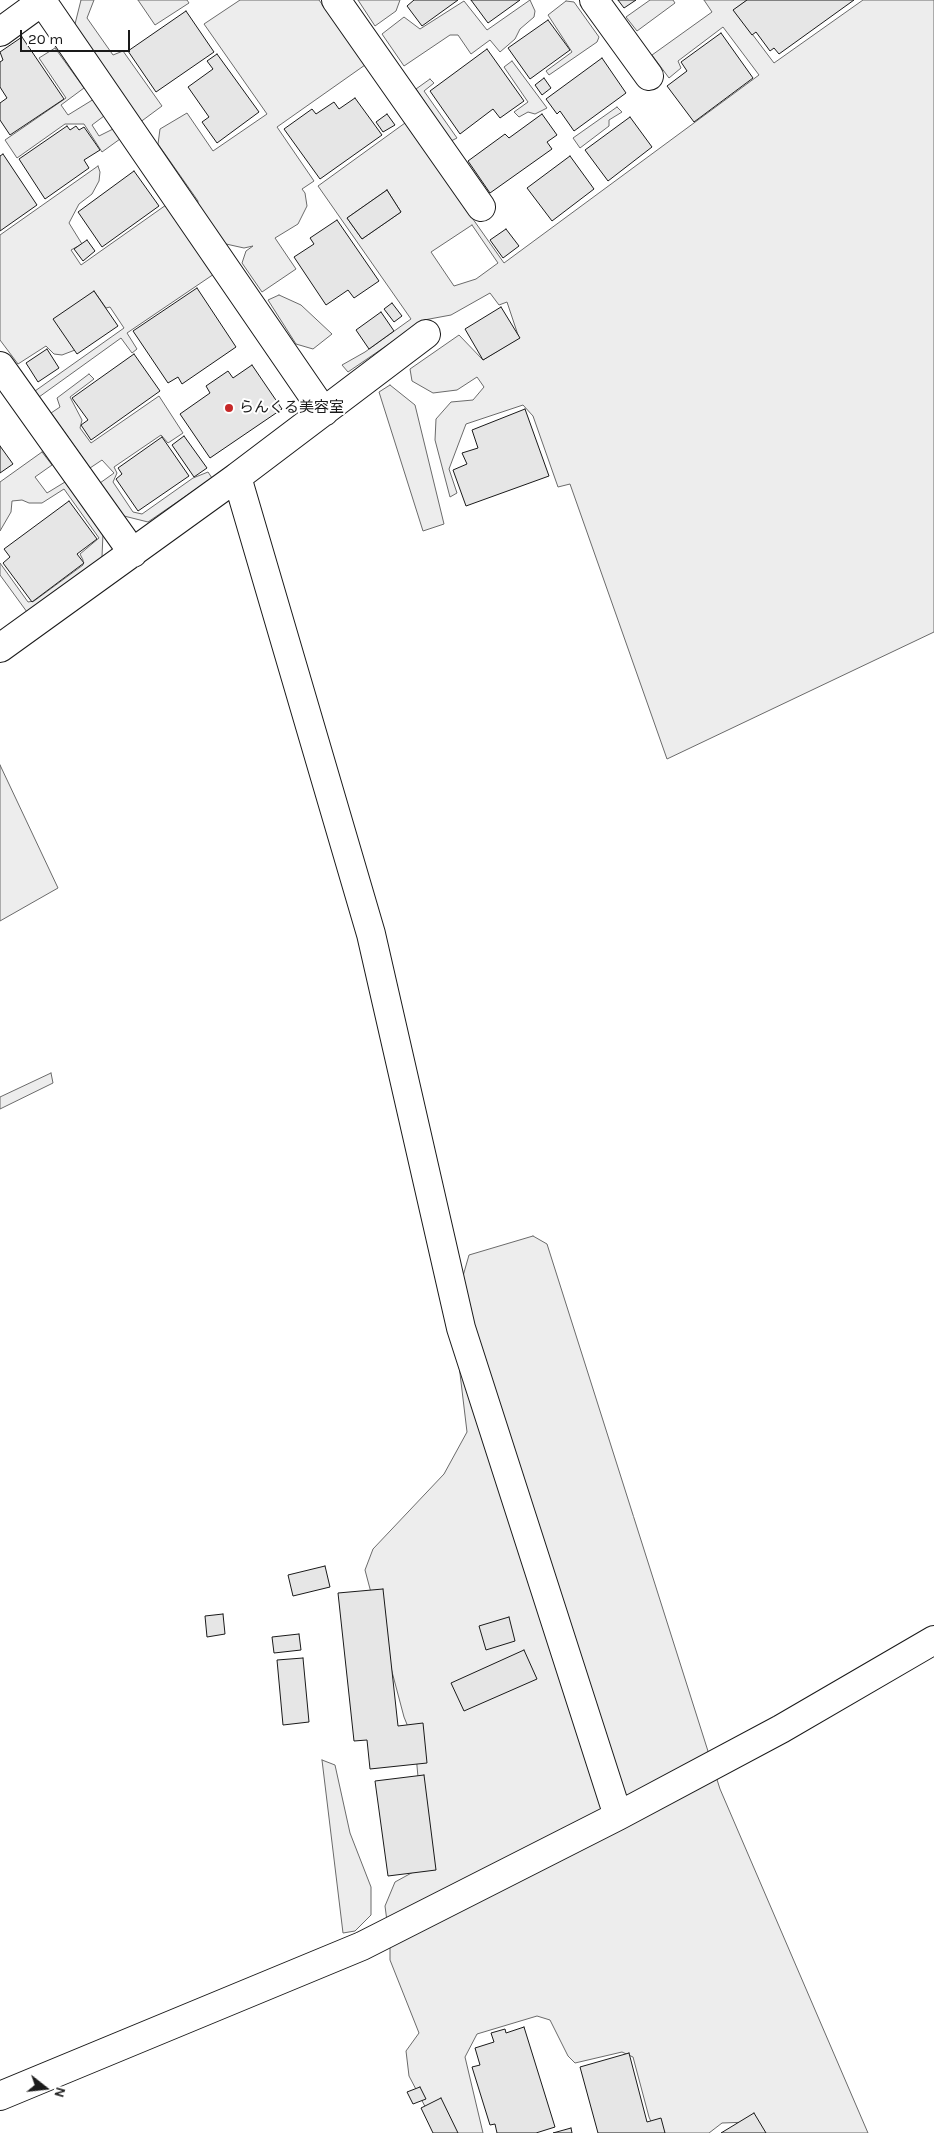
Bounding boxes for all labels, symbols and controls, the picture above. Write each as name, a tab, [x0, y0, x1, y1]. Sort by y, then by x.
scale bar	[22, 20, 132, 52]
text: 20 m	[28, 30, 63, 48]
place label: らんくる美容室	[239, 399, 344, 417]
marker: らんくる美容室	[223, 402, 235, 414]
north arrow	[20, 2063, 70, 2113]
text: N	[50, 2085, 69, 2099]

